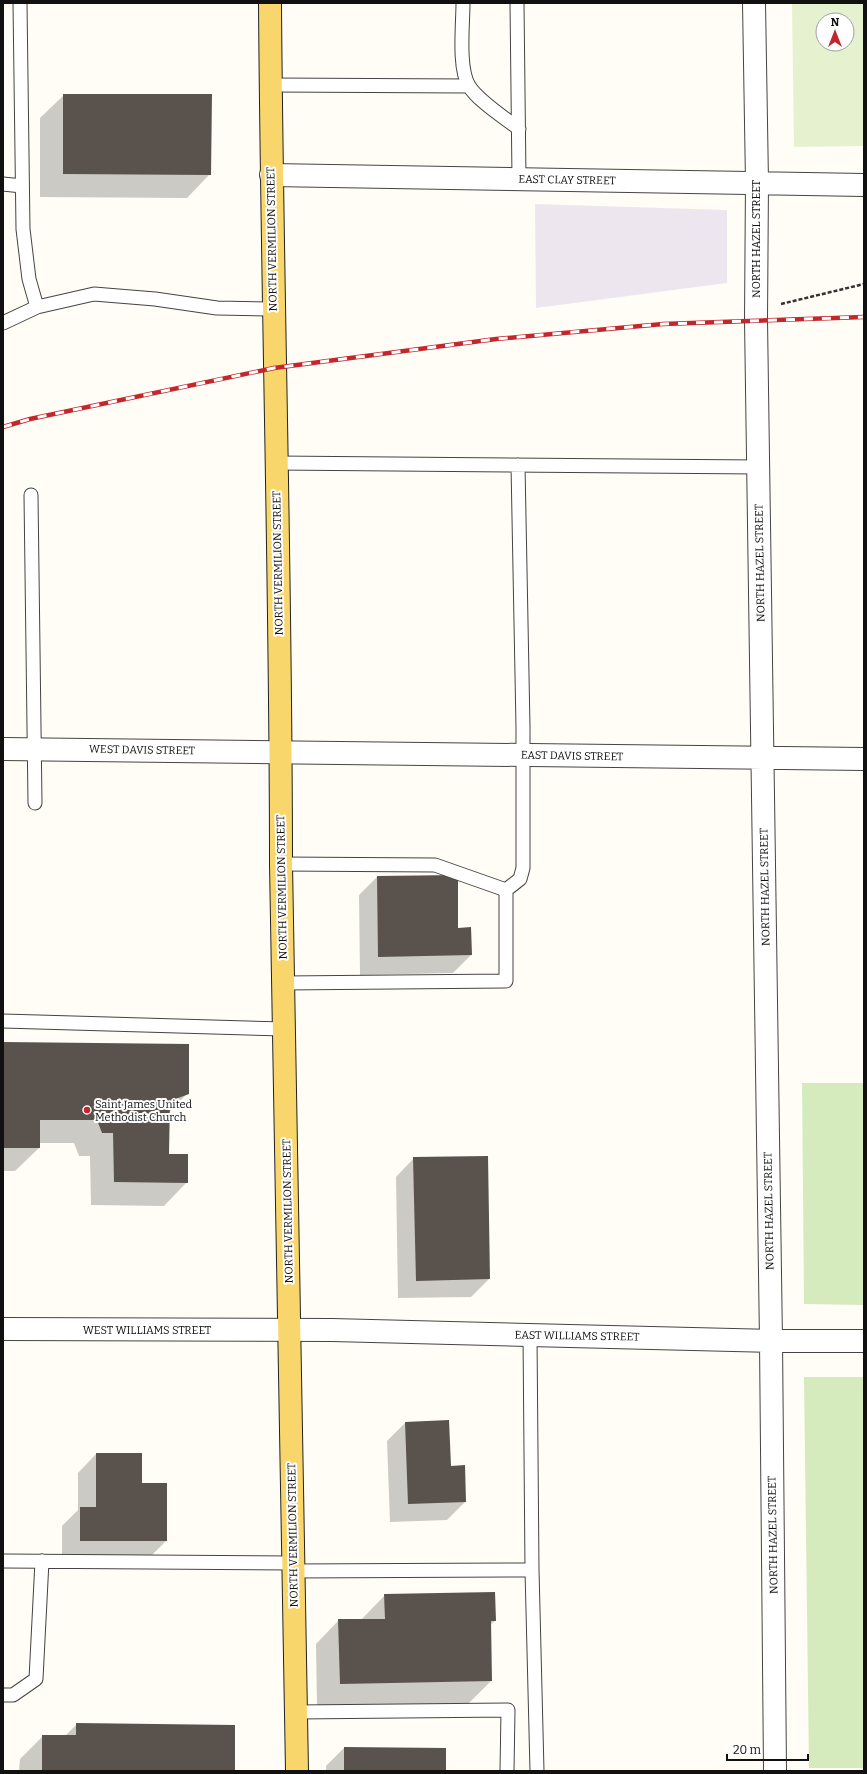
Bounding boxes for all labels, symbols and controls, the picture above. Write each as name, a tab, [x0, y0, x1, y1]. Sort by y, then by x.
north arrow	[815, 12, 855, 52]
text: N	[831, 16, 840, 29]
street label: NORTH VERMILION STREET	[264, 166, 280, 311]
street label: EAST CLAY STREET	[518, 173, 616, 187]
street label: NORTH HAZEL STREET	[750, 179, 763, 298]
street label: NORTH VERMILION STREET	[270, 490, 286, 635]
street label: NORTH HAZEL STREET	[752, 503, 768, 622]
street label: WEST DAVIS STREET	[89, 743, 196, 757]
street label: EAST DAVIS STREET	[521, 749, 624, 763]
street label: NORTH VERMILION STREET	[274, 814, 290, 959]
street label: NORTH HAZEL STREET	[757, 827, 773, 946]
place label: Saint James United Methodist Church	[95, 1098, 193, 1124]
marker: Saint James United Methodist Church	[82, 1105, 92, 1115]
street label: NORTH VERMILION STREET	[280, 1138, 296, 1283]
street label: NORTH HAZEL STREET	[761, 1151, 777, 1270]
street label: WEST WILLIAMS STREET	[83, 1324, 212, 1337]
street label: EAST WILLIAMS STREET	[514, 1328, 640, 1344]
street label: NORTH VERMILION STREET	[285, 1462, 301, 1607]
street label: NORTH HAZEL STREET	[765, 1475, 781, 1594]
scale bar	[727, 1736, 808, 1762]
text: 20 m	[733, 1743, 762, 1757]

